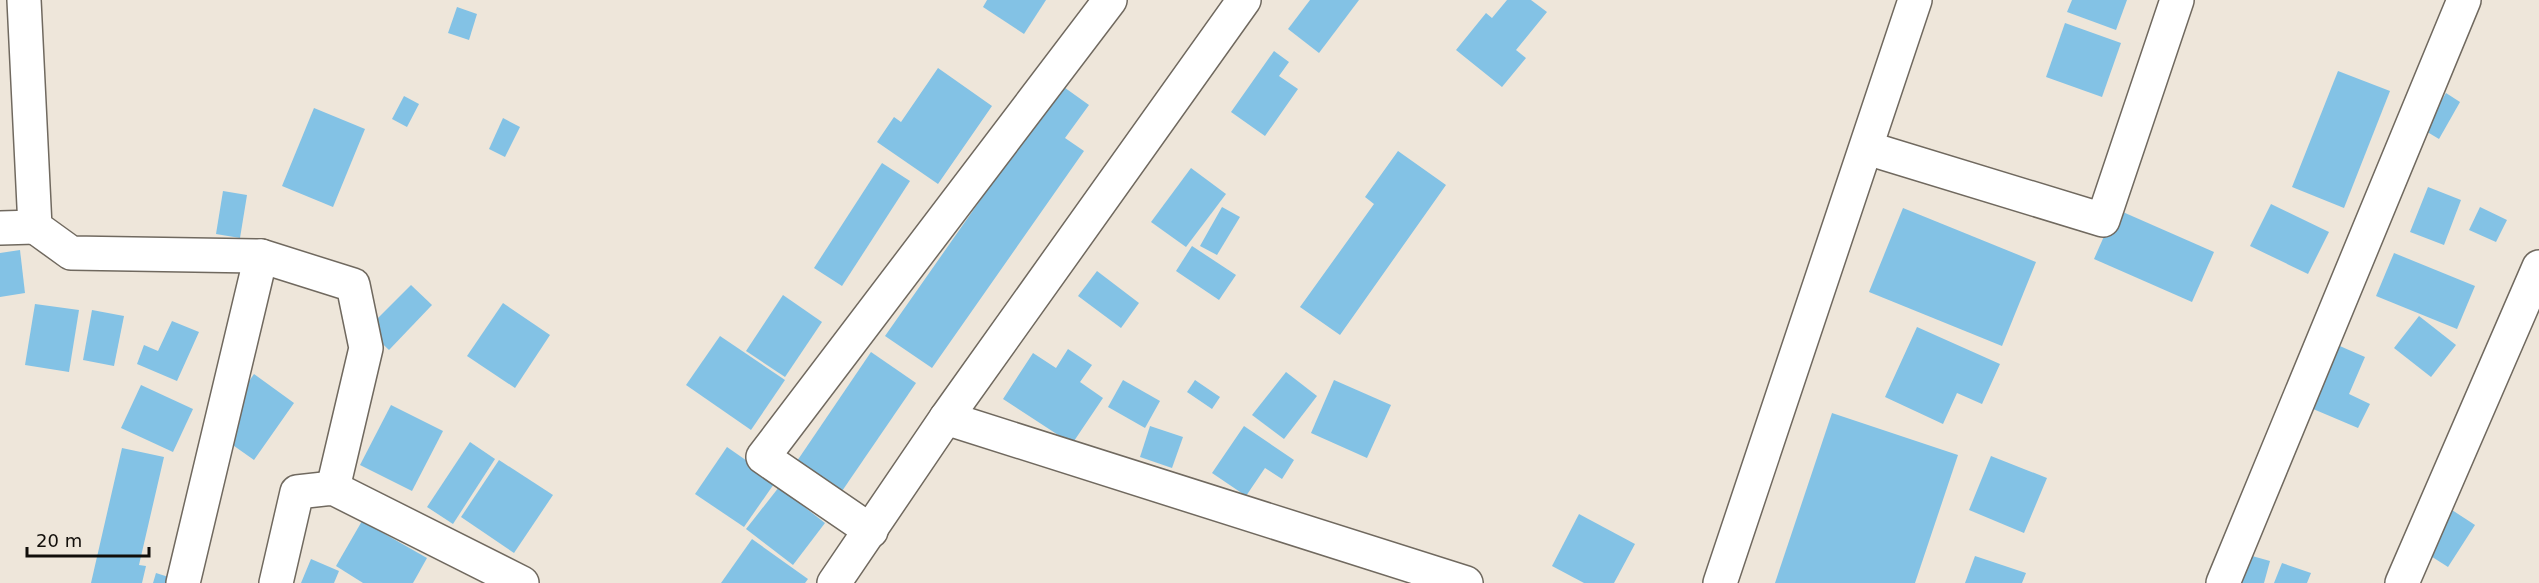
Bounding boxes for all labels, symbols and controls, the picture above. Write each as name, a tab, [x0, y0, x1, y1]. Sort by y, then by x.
scale bar	[27, 520, 148, 558]
text: 20 m	[36, 530, 82, 551]

